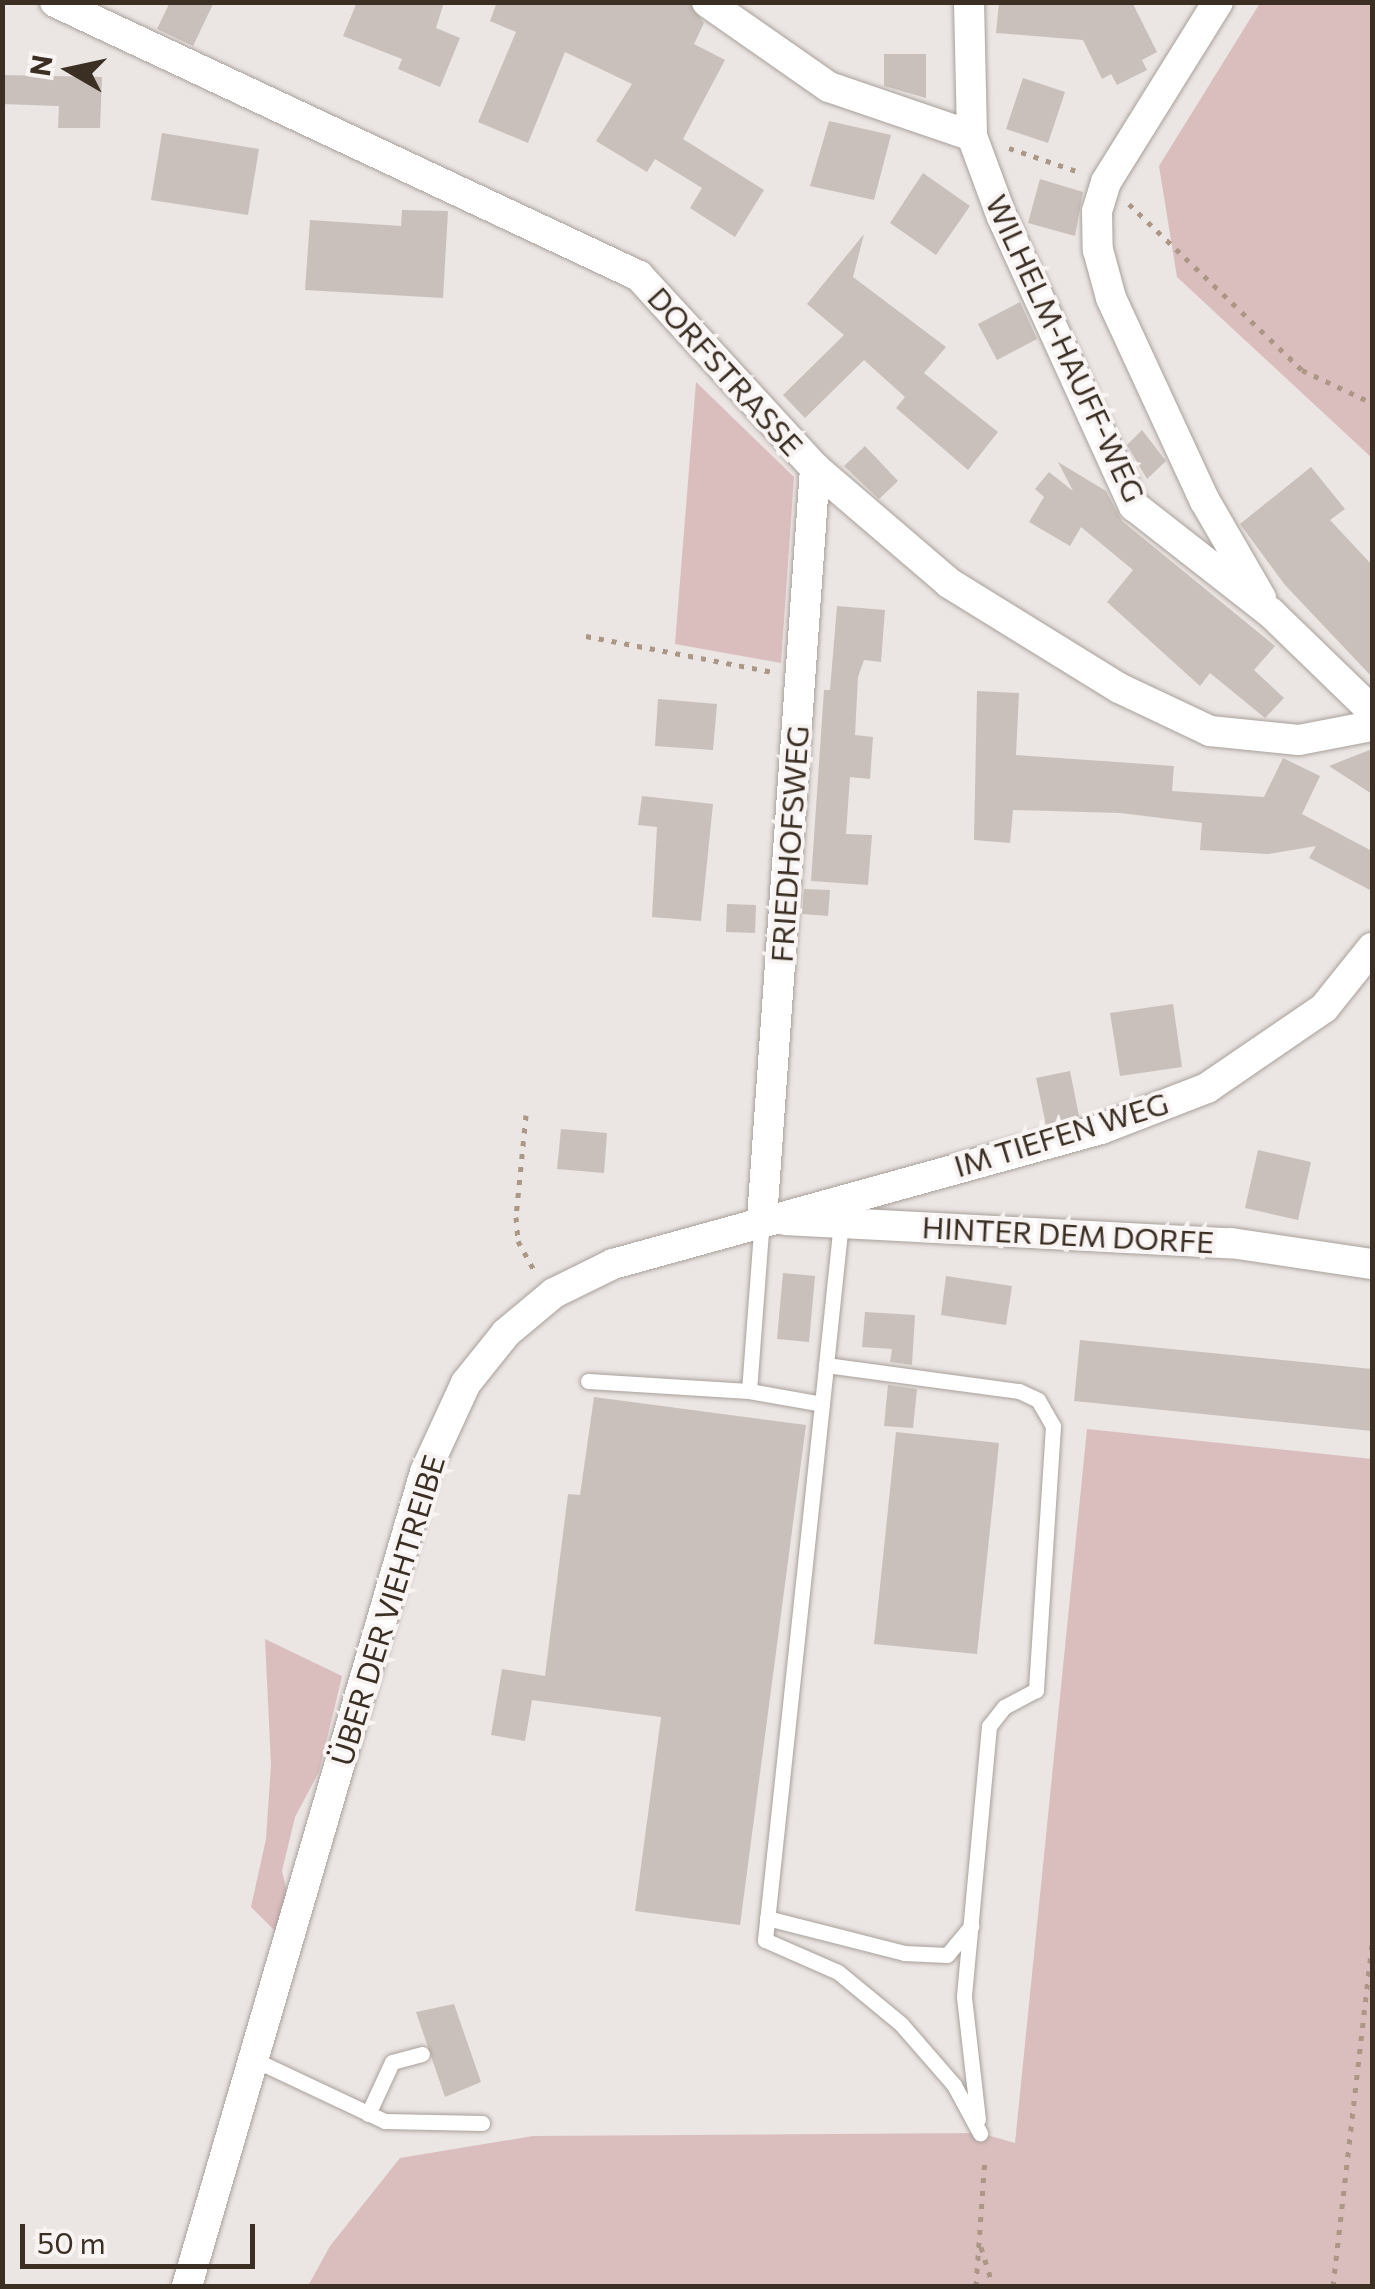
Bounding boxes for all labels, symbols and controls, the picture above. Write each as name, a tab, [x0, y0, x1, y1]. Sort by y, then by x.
north arrow	[20, 20, 120, 120]
text: N	[22, 52, 59, 78]
street label: WILHELM-HAUFF-WEG	[979, 189, 1153, 507]
street label: DORFSTRASSE	[641, 279, 811, 463]
street label: FRIEDHOFSWEG	[763, 724, 815, 964]
street label: IM TIEFEN WEG	[950, 1084, 1172, 1184]
street label: HINTER DEM DORFE	[921, 1208, 1215, 1260]
street label: ÜBER DER VIEHTREIBE	[323, 1450, 451, 1770]
scale bar	[25, 2204, 260, 2266]
text: 50 m	[37, 2223, 106, 2260]

